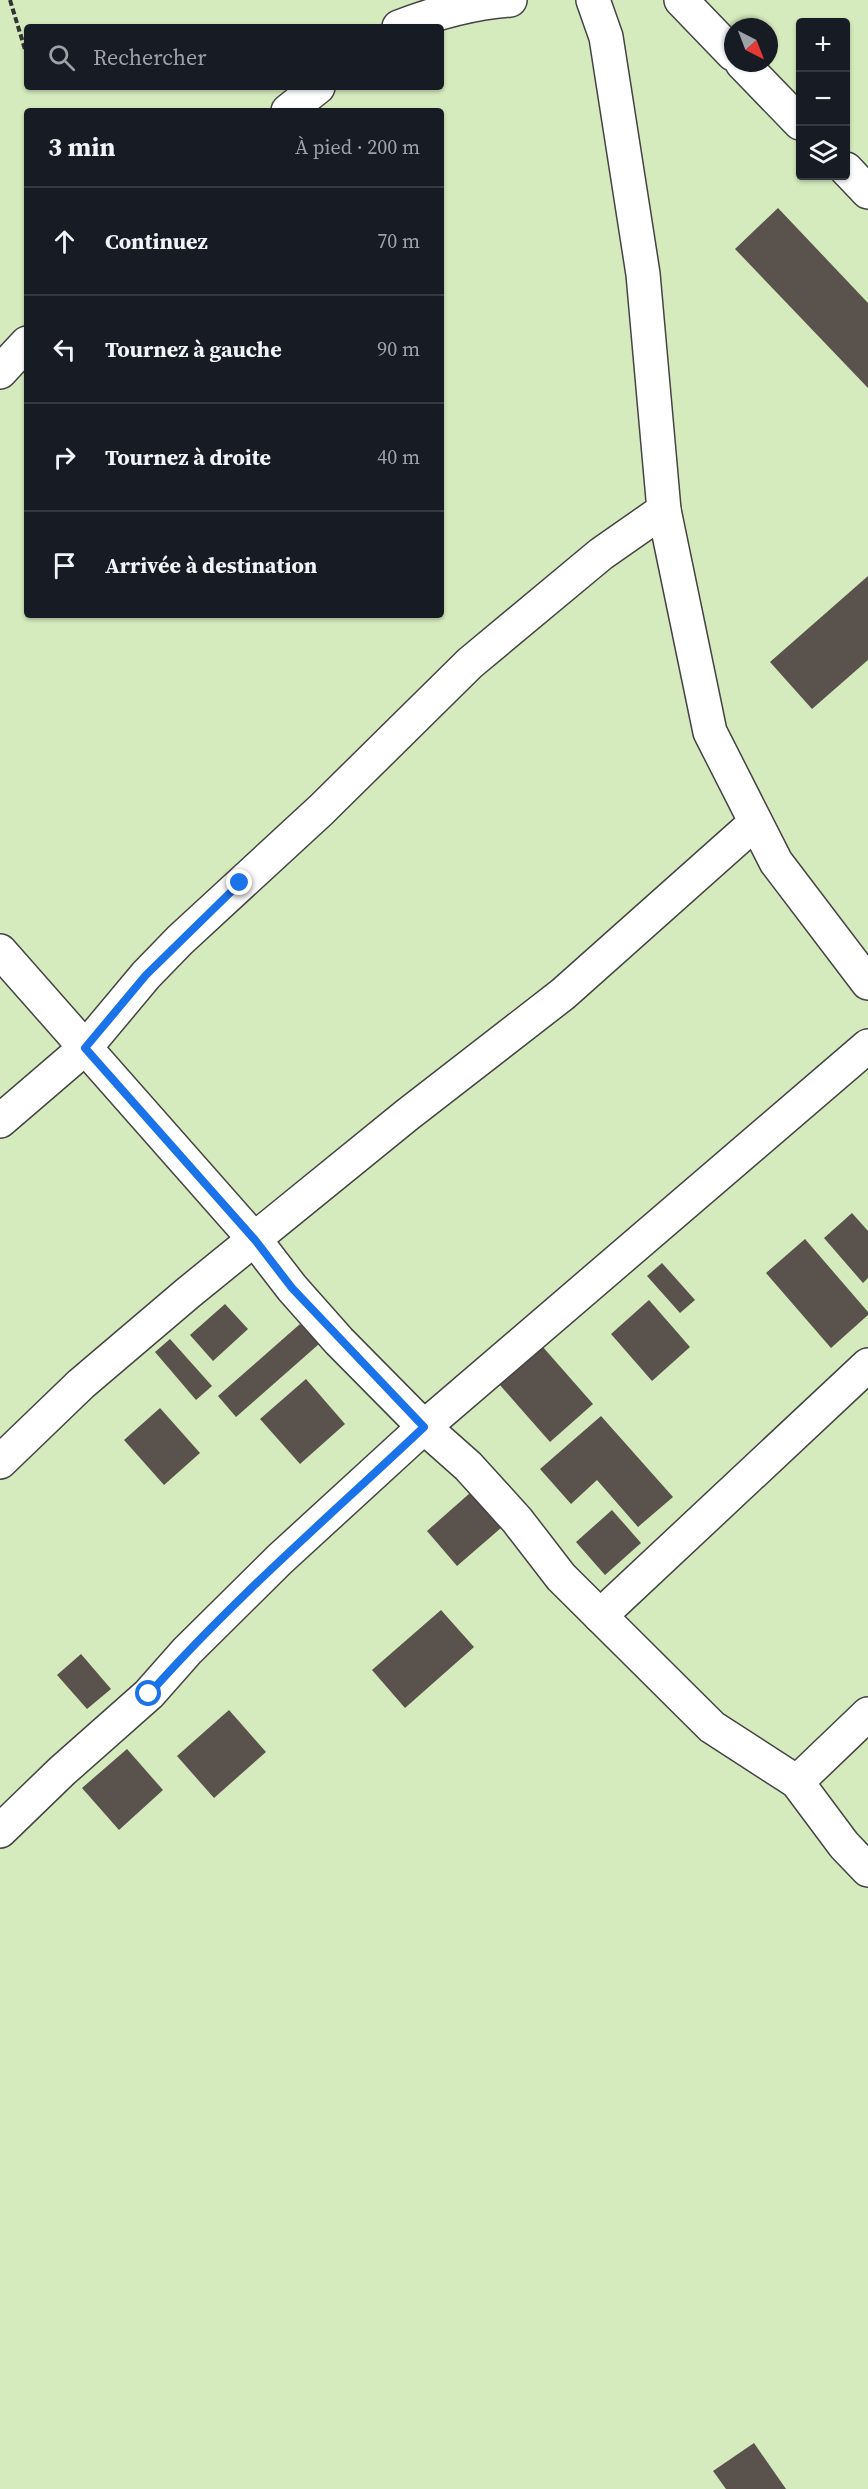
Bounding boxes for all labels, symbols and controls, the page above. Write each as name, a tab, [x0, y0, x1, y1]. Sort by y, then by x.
north arrow	[724, 18, 778, 72]
map controls	[796, 18, 850, 180]
button: +	[796, 18, 850, 72]
search box	[24, 24, 444, 90]
icon: search	[45, 41, 78, 74]
text: Rechercher	[93, 42, 207, 72]
button: −	[796, 72, 850, 126]
button: layers	[796, 126, 850, 180]
text: 3 min	[48, 129, 115, 165]
text: À pied · 200 m	[295, 133, 420, 161]
icon: ahead	[48, 225, 81, 258]
text: Continuez	[105, 226, 208, 256]
text: 70 m	[377, 227, 420, 255]
icon: left	[48, 333, 81, 366]
text: Tournez à gauche	[105, 334, 282, 364]
text: 90 m	[377, 335, 420, 363]
icon: right	[48, 441, 81, 474]
text: Tournez à droite	[105, 442, 271, 472]
text: 40 m	[377, 443, 420, 471]
icon: arrive	[48, 549, 81, 582]
text: Arrivée à destination	[105, 550, 317, 580]
route end	[226, 869, 252, 895]
route start	[135, 1680, 161, 1706]

